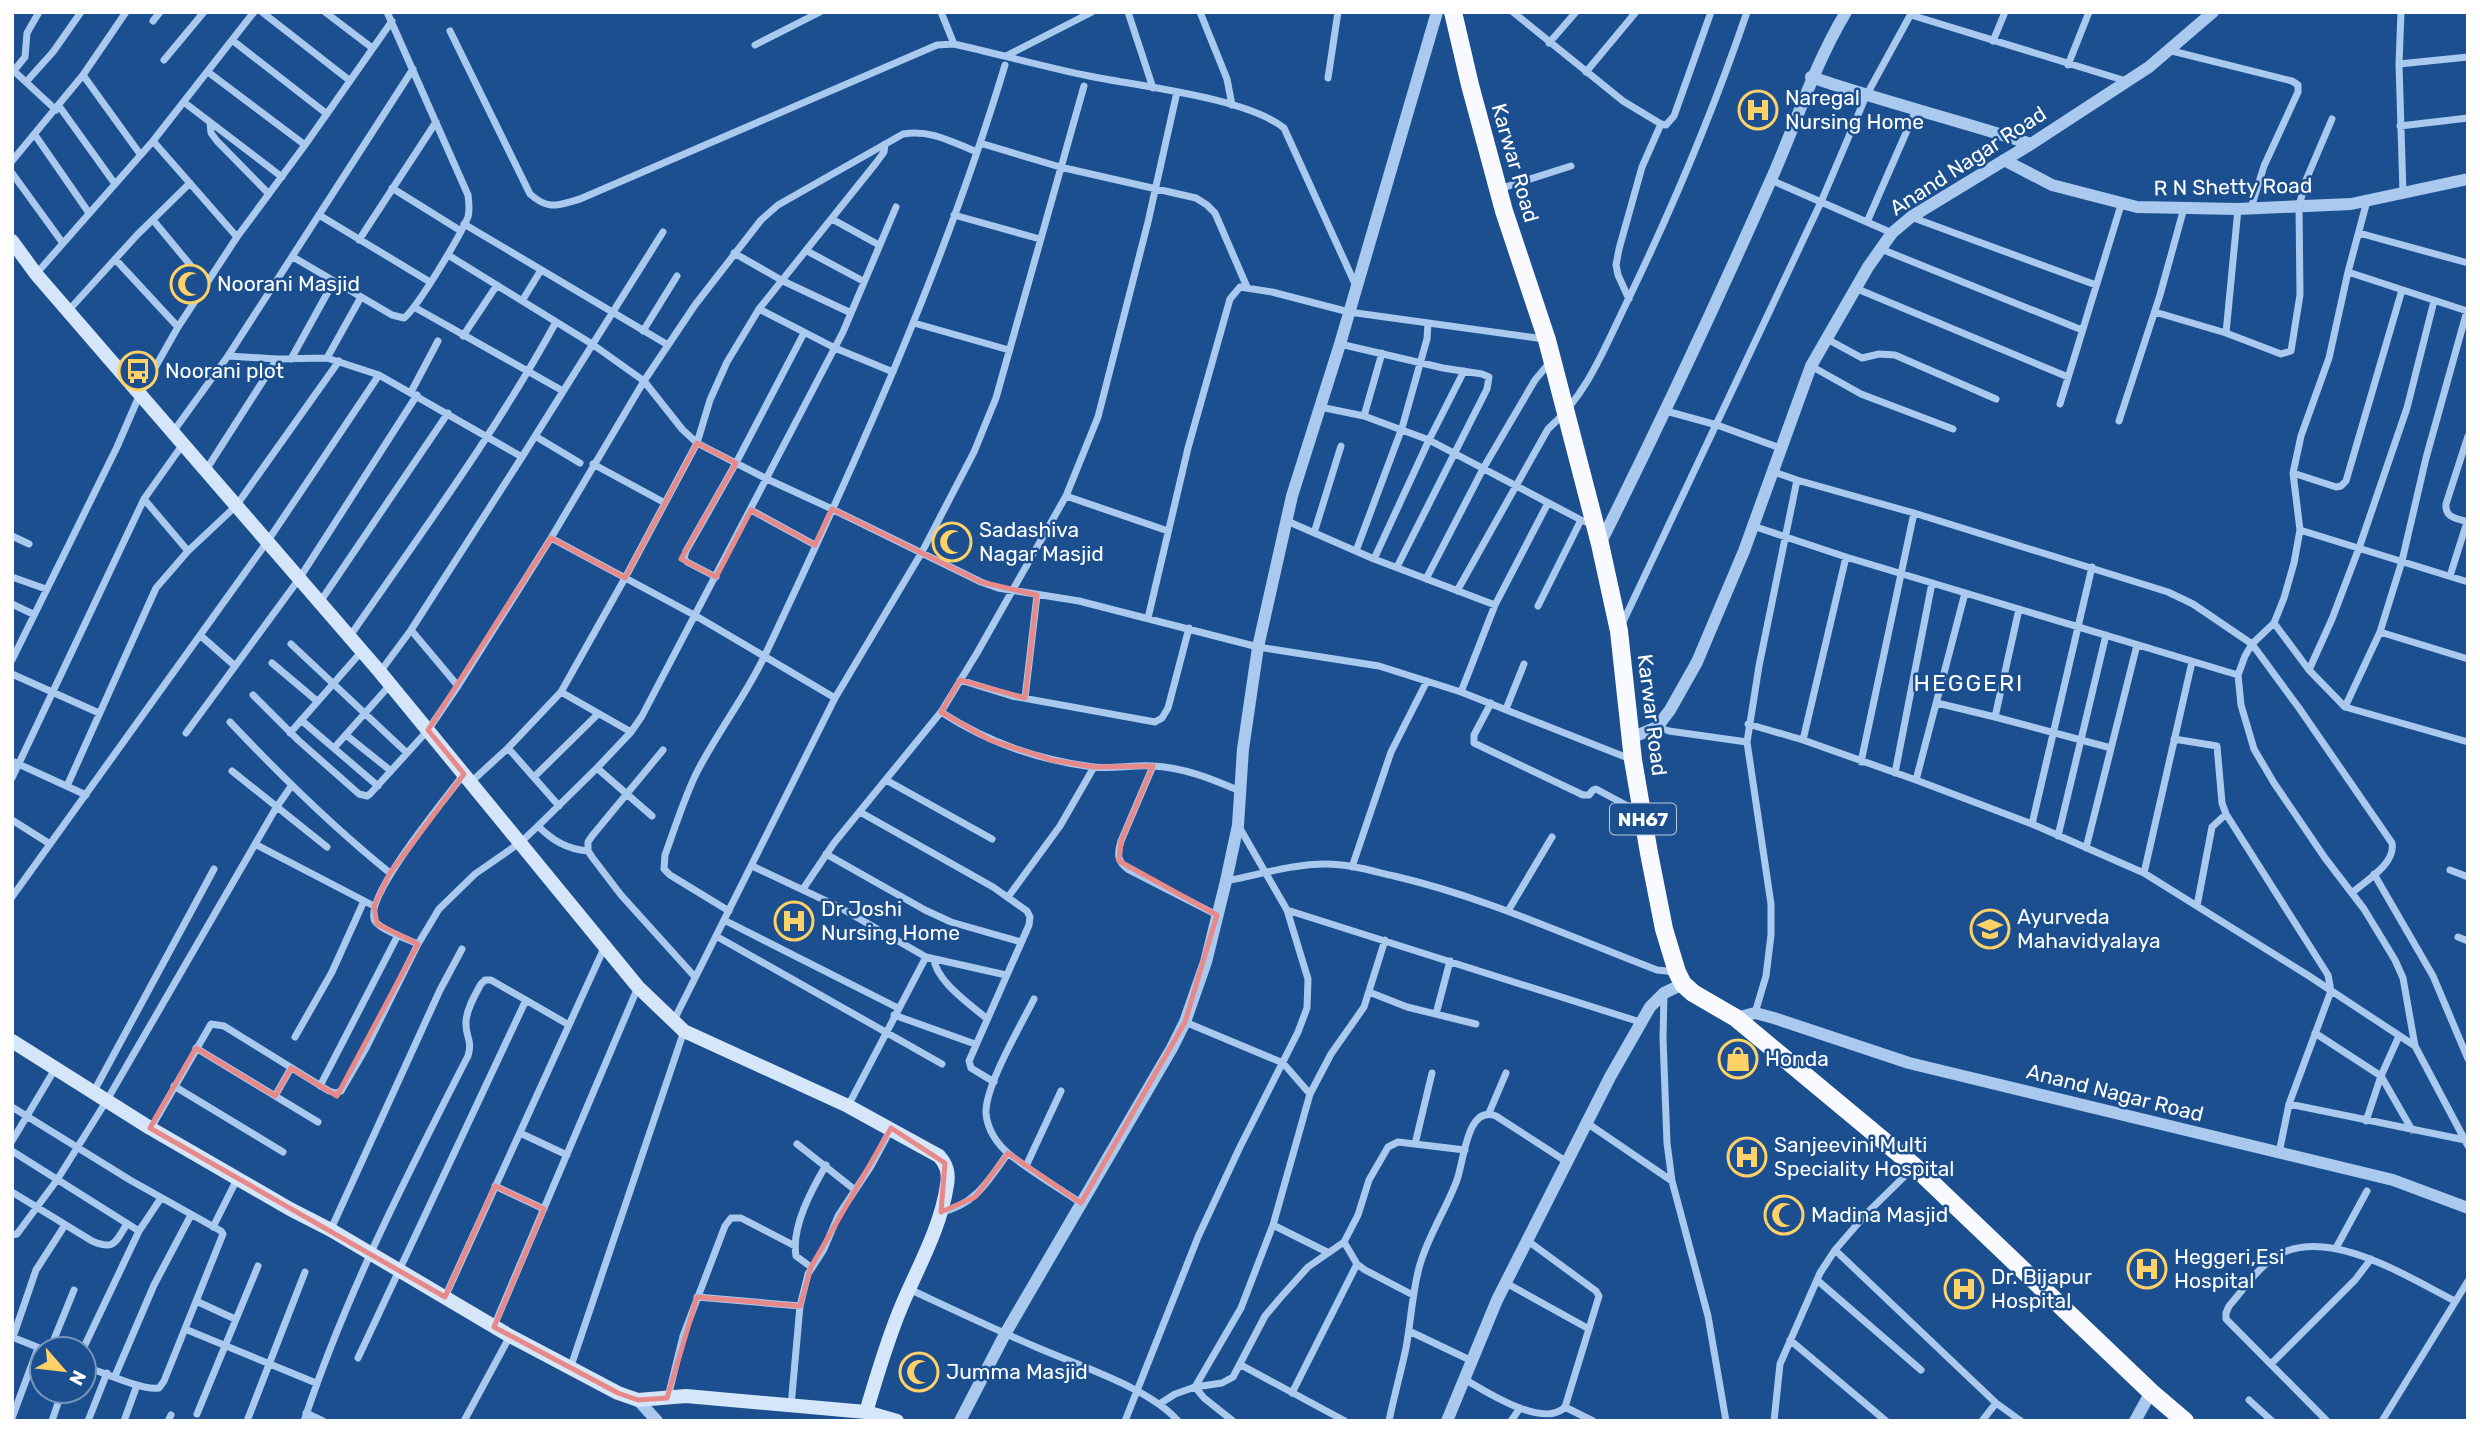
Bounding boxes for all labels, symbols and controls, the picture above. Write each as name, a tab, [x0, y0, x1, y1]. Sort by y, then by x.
place label: Naregal Nursing Home	[1785, 85, 1924, 134]
hospital icon: Naregal Nursing Home	[1737, 89, 1779, 131]
street label: Karwar Road	[1487, 101, 1544, 225]
street label: Anand Nagar Road	[1885, 101, 2051, 220]
street label: R N Shetty Road	[2154, 173, 2312, 200]
mosque icon: Noorani Masjid	[169, 263, 211, 305]
place label: Noorani Masjid	[217, 271, 360, 296]
bus stop icon: Noorani plot	[117, 350, 159, 392]
place label: Noorani plot	[165, 358, 284, 383]
place label: Sadashiva Nagar Masjid	[979, 517, 1104, 566]
mosque icon: Sadashiva Nagar Masjid	[931, 521, 973, 563]
street label: Karwar Road	[1633, 653, 1672, 777]
district label: HEGGERI	[1914, 669, 2024, 697]
road number: NH67	[1610, 804, 1676, 834]
place label: Dr Joshi Nursing Home	[821, 896, 960, 945]
hospital icon: Dr Joshi Nursing Home	[773, 900, 815, 942]
place label: Ayurveda Mahavidyalaya	[2017, 904, 2161, 953]
school or university icon: Ayurveda Mahavidyalaya	[1969, 908, 2011, 950]
shop icon: Honda	[1717, 1038, 1759, 1080]
place label: Honda	[1765, 1046, 1829, 1071]
street label: Anand Nagar Road	[2024, 1058, 2206, 1127]
place label: Sanjeevini Multi Speciality Hospital	[1774, 1132, 1954, 1181]
hospital icon: Sanjeevini Multi Speciality Hospital	[1726, 1136, 1768, 1178]
mosque icon: Madina Masjid	[1763, 1194, 1805, 1236]
place label: Madina Masjid	[1811, 1202, 1948, 1227]
place label: Heggeri,Esi Hospital	[2174, 1244, 2284, 1293]
hospital icon: Heggeri,Esi Hospital	[2126, 1248, 2168, 1290]
place label: Dr. Bijapur Hospital	[1991, 1264, 2092, 1313]
hospital icon: Dr. Bijapur Hospital	[1943, 1268, 1985, 1310]
north arrow	[28, 1335, 98, 1405]
mosque icon: Jumma Masjid	[898, 1351, 940, 1393]
place label: Jumma Masjid	[946, 1359, 1088, 1384]
text: N	[64, 1366, 91, 1389]

